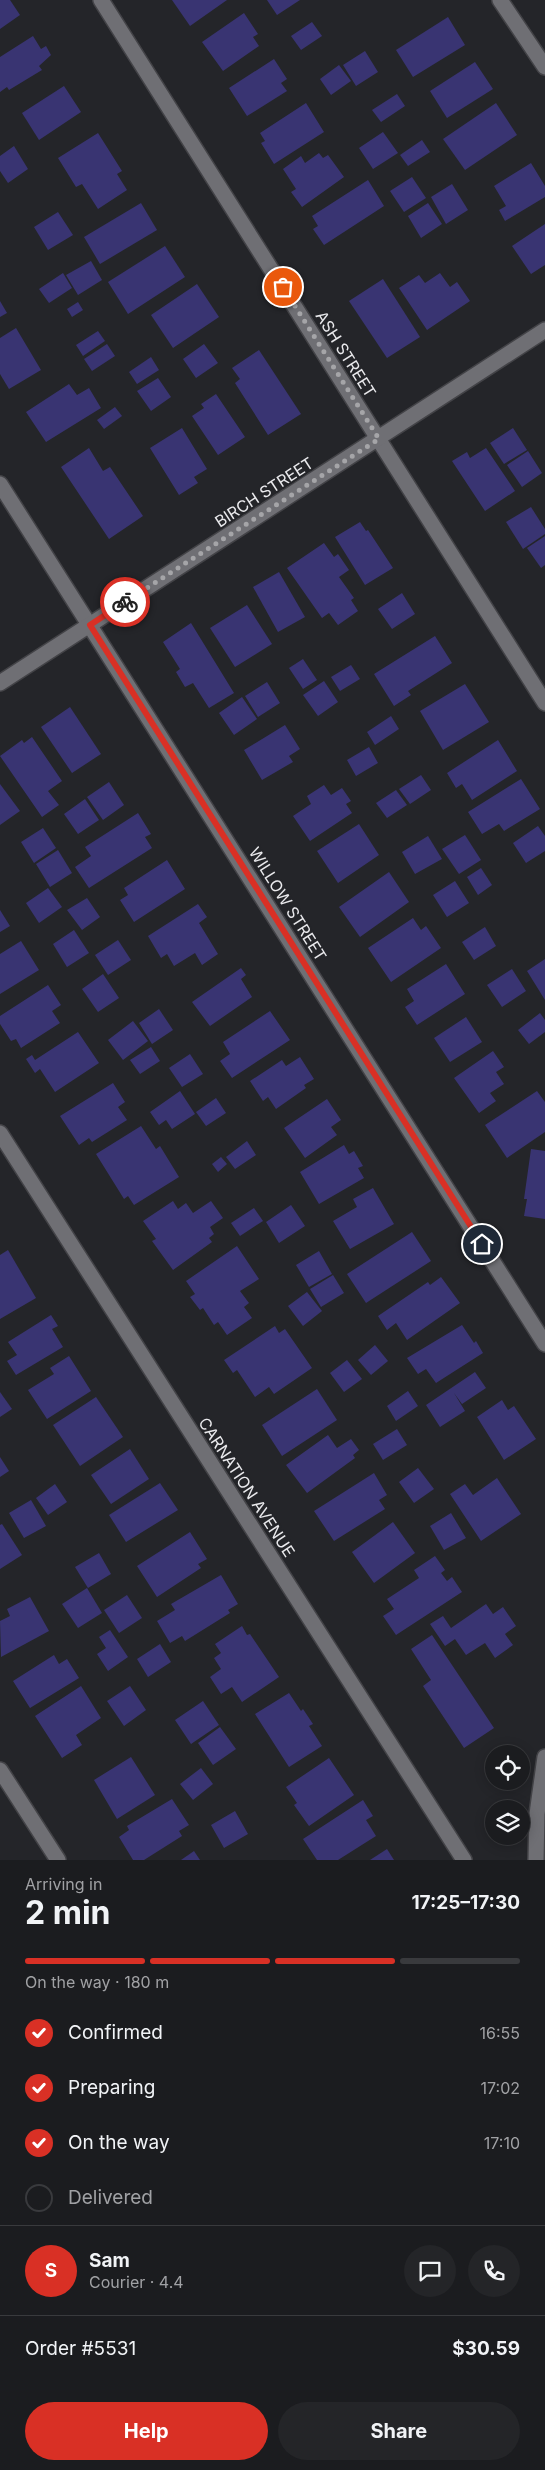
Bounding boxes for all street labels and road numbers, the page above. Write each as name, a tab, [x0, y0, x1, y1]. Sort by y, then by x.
street label: ASH STREET	[312, 307, 380, 401]
street label: BIRCH STREET	[211, 453, 317, 531]
street label: WILLOW STREET	[245, 843, 331, 965]
street label: CARNATION AVENUE	[194, 1414, 300, 1560]

